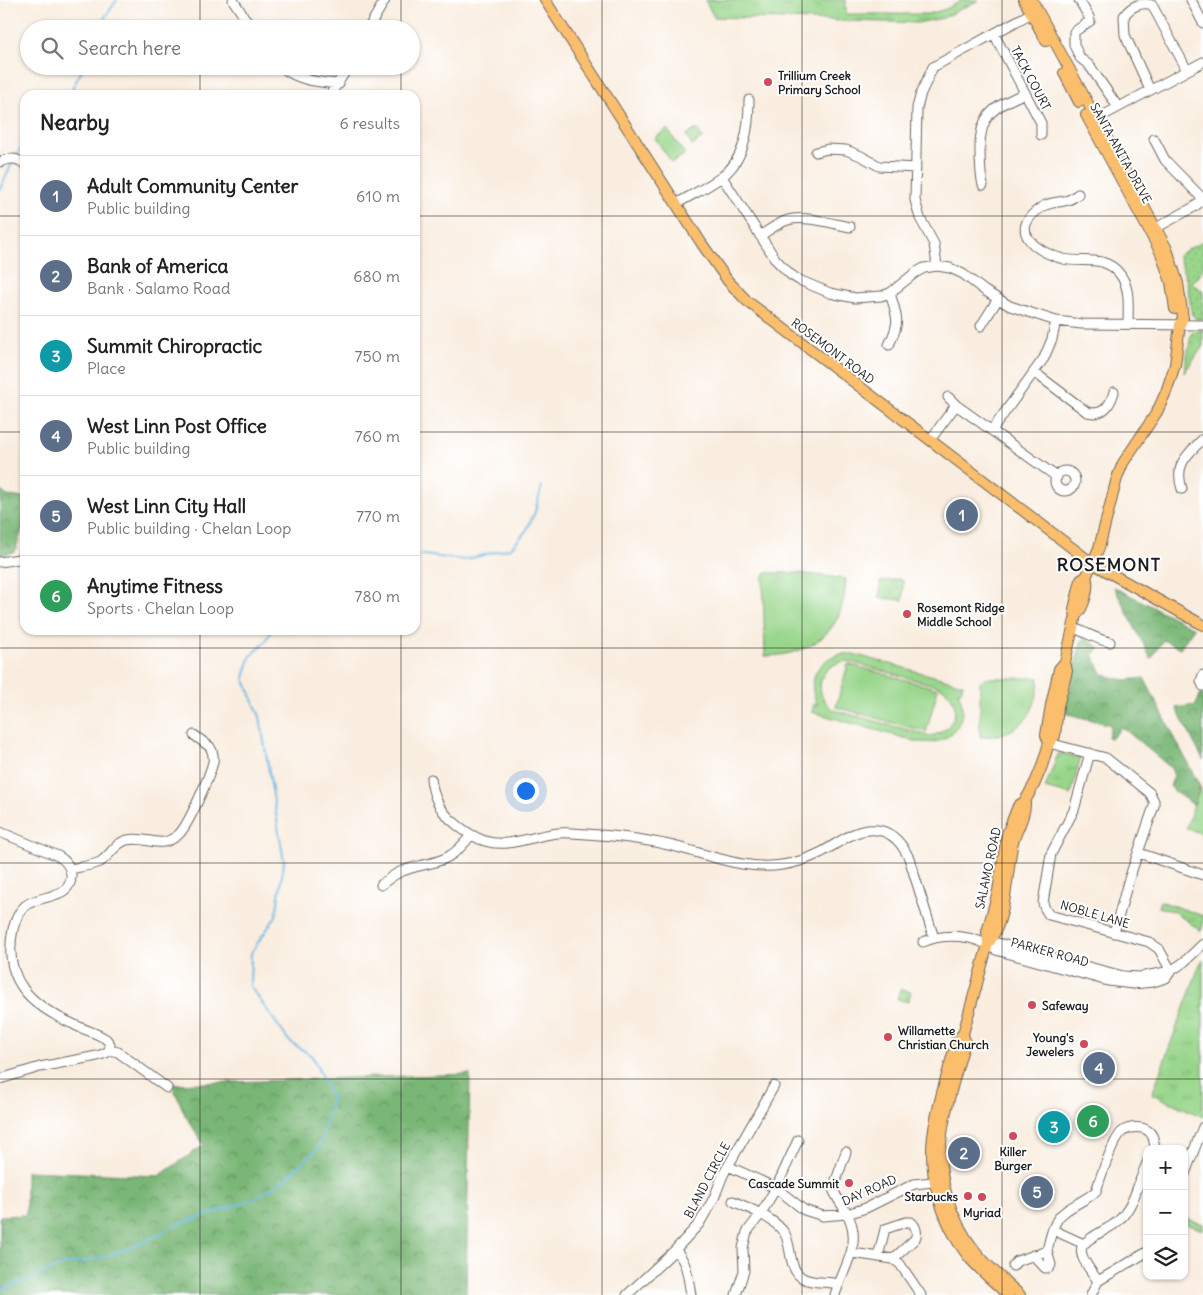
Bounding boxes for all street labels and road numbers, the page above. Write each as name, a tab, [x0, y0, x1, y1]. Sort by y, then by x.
street label: TACK COURT	[1008, 43, 1054, 113]
street label: SANTA ANITA DRIVE	[1087, 100, 1155, 206]
street label: ROSEMONT ROAD	[789, 315, 877, 387]
street label: SALAMO ROAD	[972, 826, 1004, 910]
street label: NOBLE LANE	[1059, 897, 1131, 931]
street label: PARKER ROAD	[1009, 934, 1091, 970]
street label: BLAND CIRCLE	[681, 1139, 733, 1221]
street label: DAY ROAD	[839, 1171, 899, 1209]

